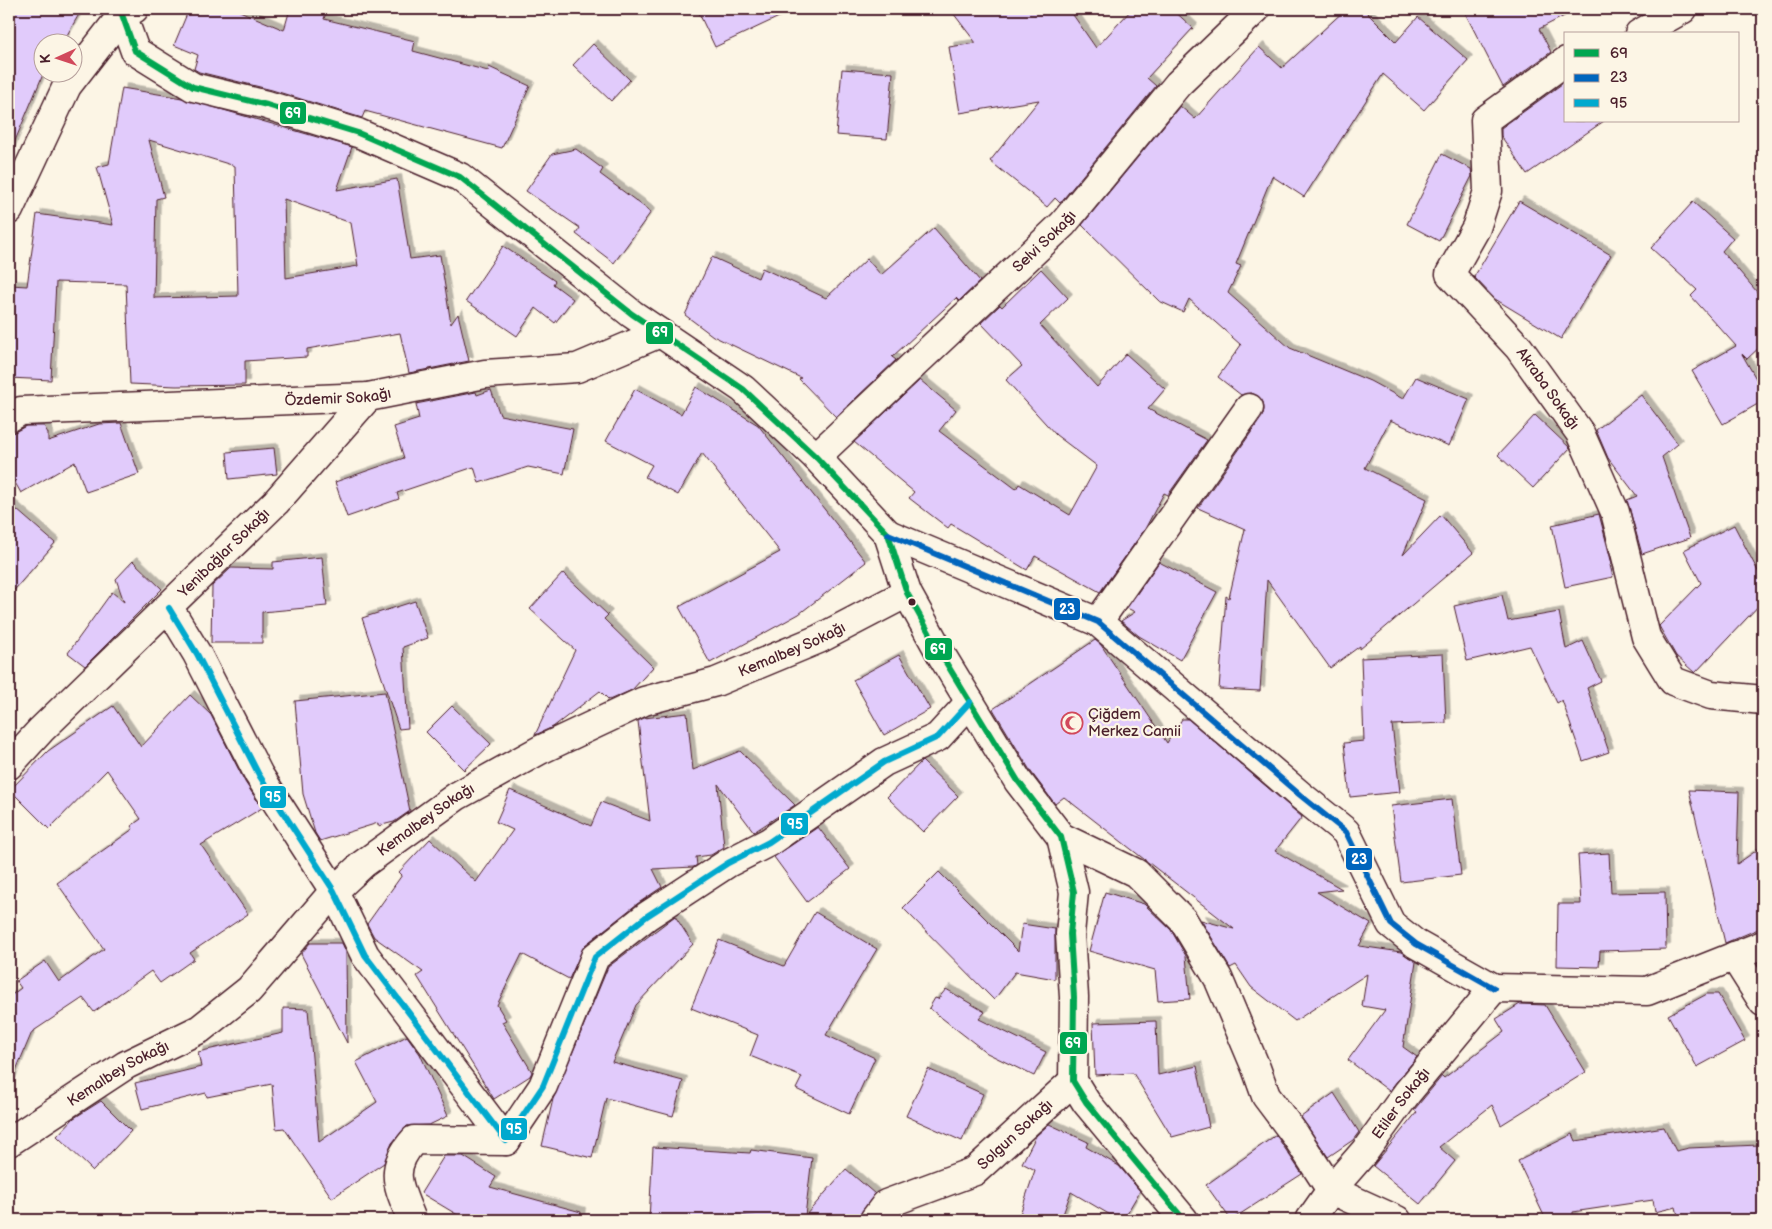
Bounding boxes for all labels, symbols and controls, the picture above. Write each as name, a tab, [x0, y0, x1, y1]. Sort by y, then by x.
north arrow	[32, 32, 82, 82]
legend	[1564, 32, 1740, 122]
text: 69	[1610, 44, 1628, 63]
text: K	[37, 53, 54, 64]
text: 23	[1610, 68, 1628, 87]
text: 95	[1610, 94, 1627, 113]
line badge: 69	[279, 101, 307, 125]
text: 69	[285, 105, 301, 122]
street label: Selvi Sokağı	[1009, 207, 1080, 277]
line badge: 69	[645, 321, 674, 345]
text: 69	[652, 324, 668, 341]
street label: Akraba Sokağı	[1512, 344, 1583, 433]
street label: Özdemir Sokağı	[284, 384, 393, 410]
street label: Yenibağlar Sokağı	[174, 504, 274, 603]
unlabelled marker	[907, 597, 917, 607]
line badge: 23	[1053, 597, 1081, 621]
text: 23	[1059, 601, 1075, 618]
street label: Kemalbey Sokağı	[736, 618, 849, 682]
line badge: 69	[924, 637, 953, 661]
text: 69	[930, 641, 946, 658]
place label: Çiğdem Merkez Camii	[1088, 705, 1181, 741]
mosque icon: Çiğdem Merkez Camii	[1060, 711, 1084, 735]
street label: Kemalbey Sokağı	[373, 779, 478, 861]
line badge: 95	[259, 785, 287, 809]
text: 95	[265, 789, 281, 806]
line badge: 95	[780, 812, 809, 836]
text: 95	[787, 816, 803, 833]
line badge: 23	[1345, 847, 1373, 871]
text: 23	[1351, 851, 1367, 868]
line badge: 69	[1059, 1031, 1088, 1055]
text: 69	[1065, 1035, 1081, 1052]
street label: Kemalbey Sokağı	[64, 1037, 172, 1111]
street label: Etiler Sokağı	[1368, 1064, 1434, 1143]
street label: Solgun Sokağı	[974, 1095, 1057, 1174]
line badge: 95	[500, 1117, 528, 1141]
text: 95	[506, 1121, 522, 1138]

